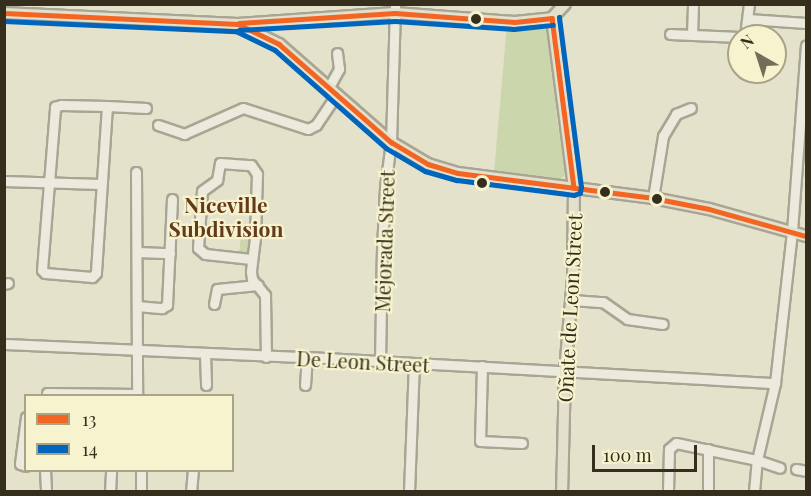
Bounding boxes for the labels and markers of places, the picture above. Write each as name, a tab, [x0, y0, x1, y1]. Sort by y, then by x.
unlabelled marker	[470, 13, 482, 25]
unlabelled marker	[476, 177, 488, 189]
unlabelled marker	[599, 186, 611, 198]
unlabelled marker	[651, 193, 663, 205]

